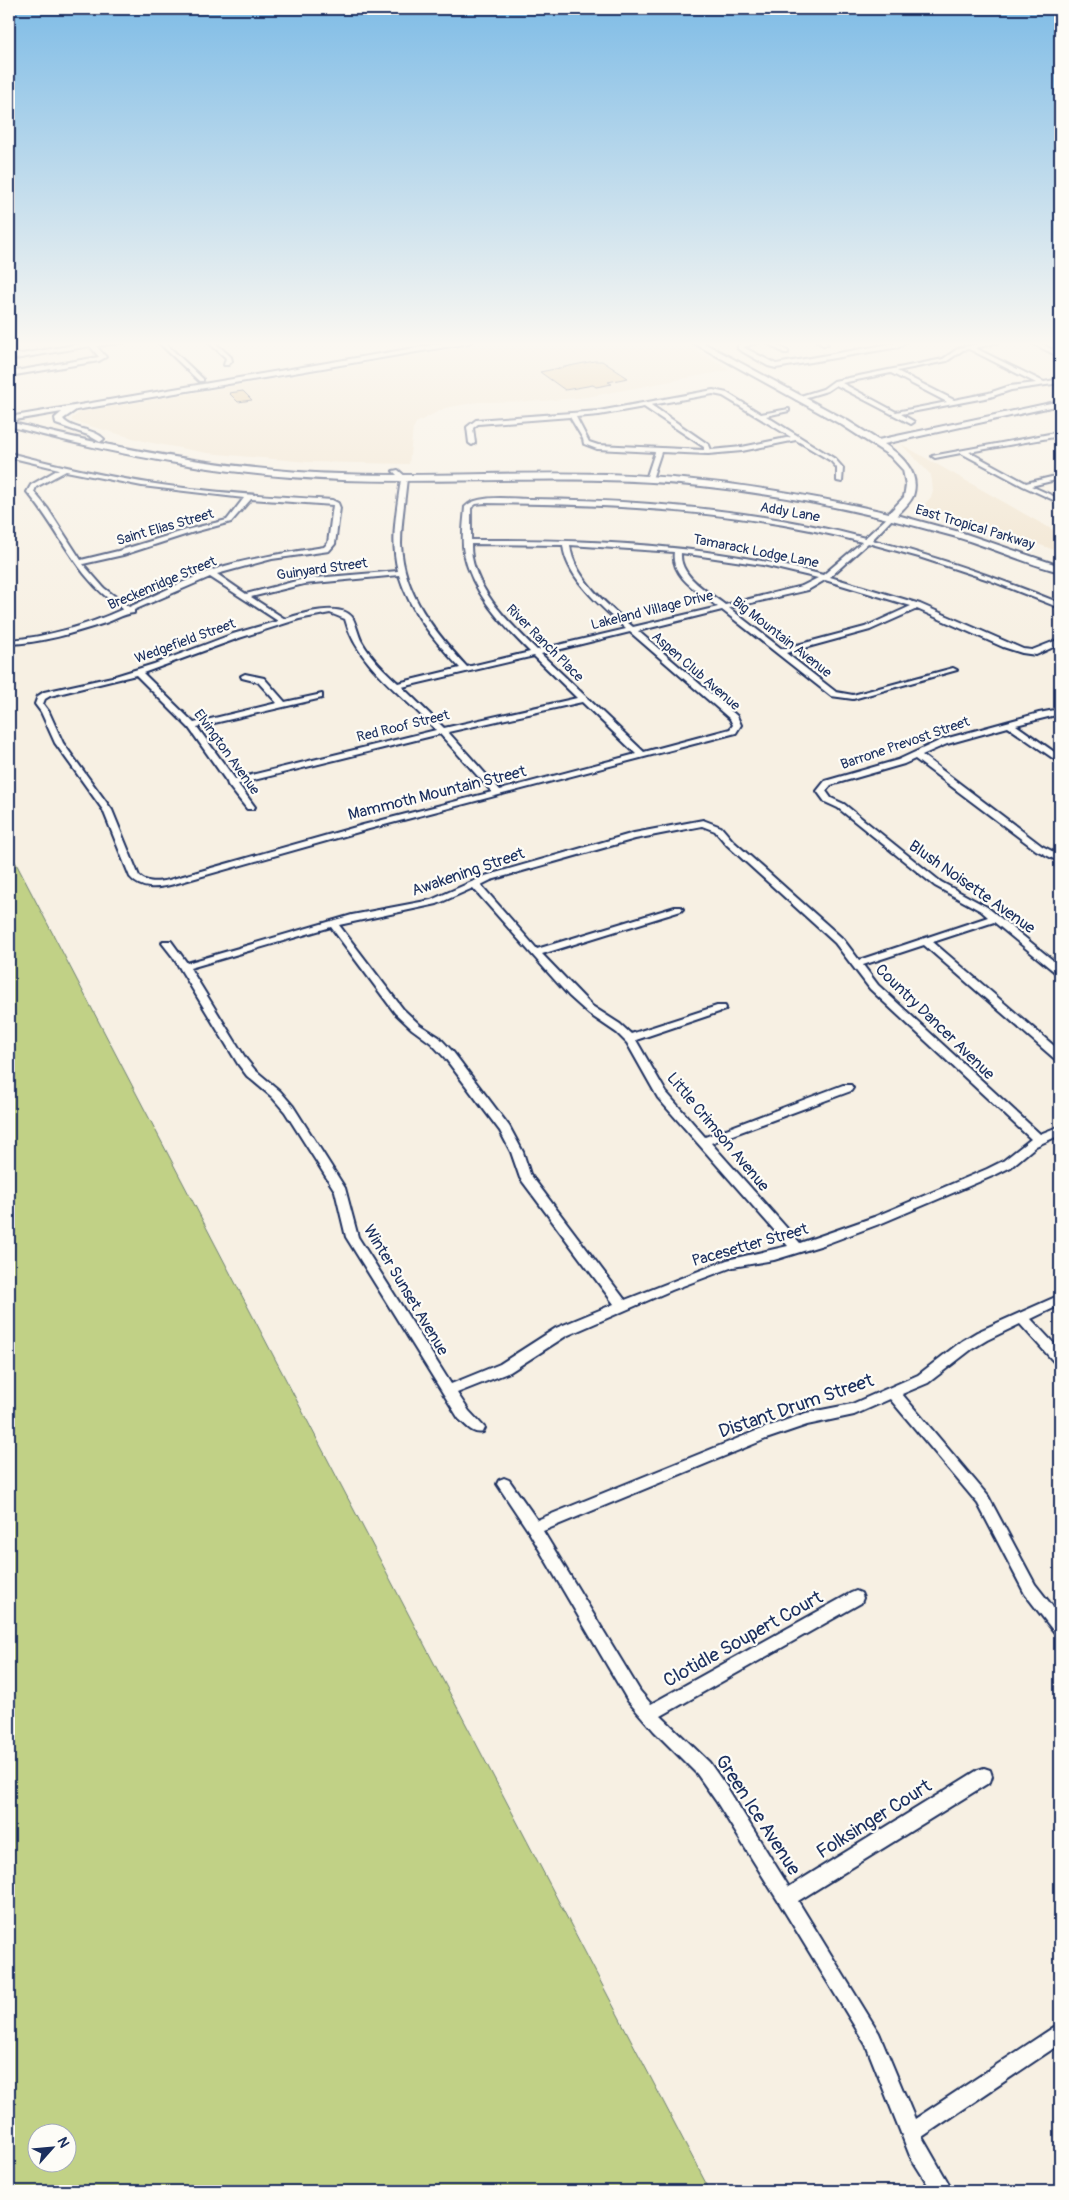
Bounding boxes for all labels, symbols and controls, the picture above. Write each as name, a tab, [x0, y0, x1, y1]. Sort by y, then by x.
street label: Addy Lane	[759, 498, 821, 526]
street label: East Tropical Parkway	[913, 501, 1037, 553]
street label: Saint Elias Street	[114, 505, 216, 549]
street label: Tamarack Lodge Lane	[692, 530, 820, 572]
street label: Breckenridge Street	[105, 552, 219, 614]
street label: Guinyard Street	[276, 554, 369, 584]
street label: Lakeland Village Drive	[589, 587, 715, 633]
street label: Big Mountain Avenue	[729, 593, 835, 681]
street label: River Ranch Place	[503, 601, 587, 685]
street label: Wedgefield Street	[132, 615, 238, 667]
street label: Aspen Club Avenue	[648, 628, 744, 714]
street label: Elvington Avenue	[190, 706, 264, 798]
street label: Red Roof Street	[355, 706, 451, 746]
street label: Barrone Prevost Street	[838, 713, 972, 773]
street label: Mammoth Mountain Street	[346, 761, 529, 825]
street label: Blush Noisette Avenue	[905, 836, 1039, 938]
street label: Awakening Street	[409, 843, 528, 901]
street label: Country Dancer Avenue	[871, 960, 999, 1084]
street label: Little Crimson Avenue	[662, 1068, 774, 1196]
street label: Pacesetter Street	[690, 1219, 811, 1271]
street label: Winter Sunset Avenue	[359, 1221, 453, 1359]
street label: Distant Drum Street	[715, 1368, 877, 1444]
street label: Clotidle Soupert Court	[659, 1585, 827, 1693]
street label: Green Ice Avenue	[710, 1750, 806, 1880]
street label: Folksinger Court	[812, 1774, 936, 1864]
north arrow	[28, 2122, 78, 2172]
text: N	[53, 2134, 73, 2150]

